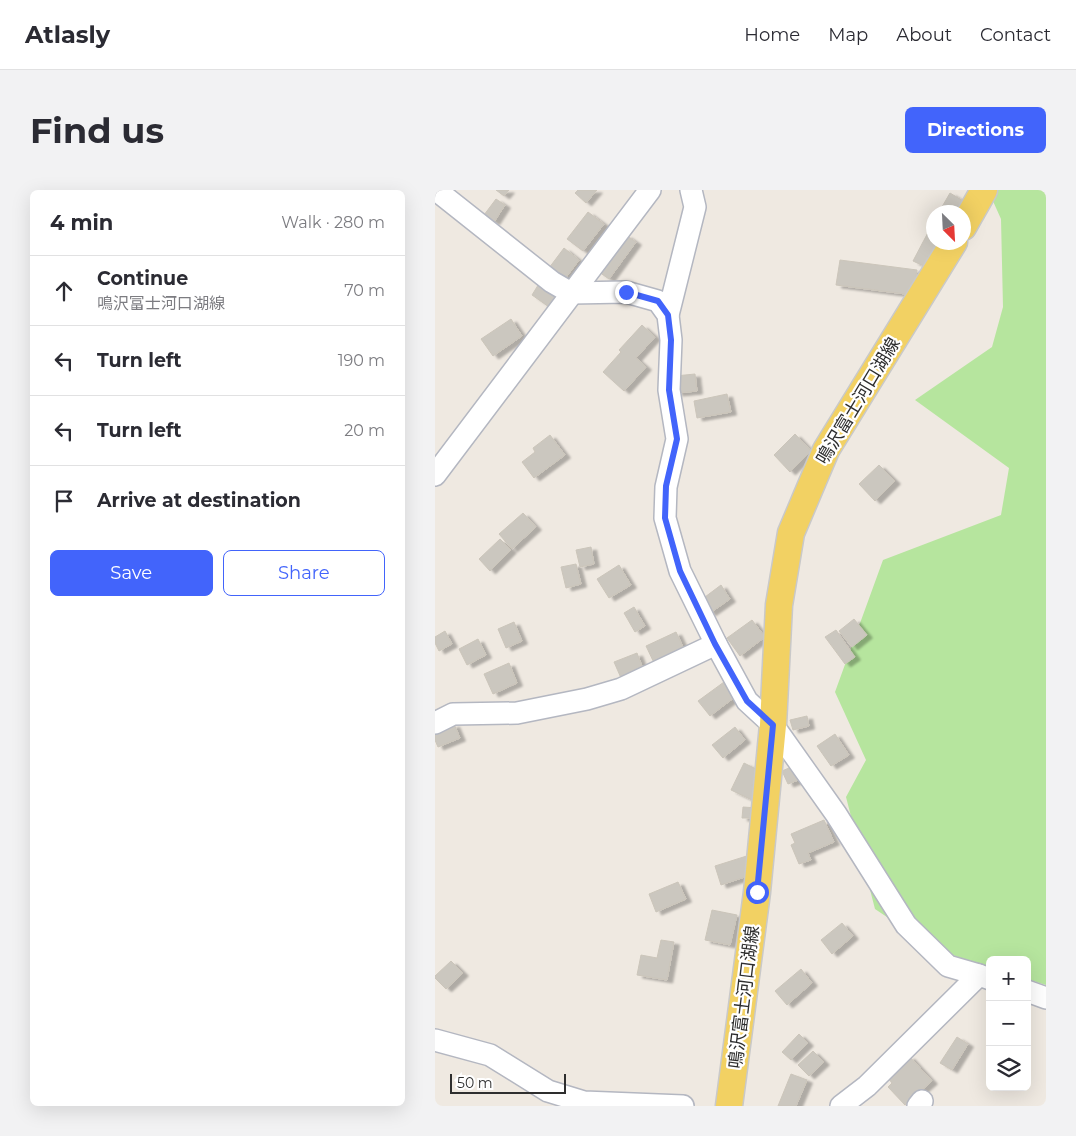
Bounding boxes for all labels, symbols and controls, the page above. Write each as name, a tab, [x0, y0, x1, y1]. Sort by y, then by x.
text: Atlasly	[25, 20, 110, 49]
text: Home	[744, 24, 800, 46]
text: Map	[828, 24, 868, 46]
text: About	[896, 24, 952, 46]
text: Contact	[980, 24, 1051, 46]
button: Directions	[905, 107, 1046, 153]
text: Find us	[30, 109, 164, 152]
north arrow	[926, 205, 971, 250]
text: 4 min	[50, 210, 113, 235]
text: Walk · 280 m	[281, 213, 385, 232]
text: Continue	[97, 267, 188, 290]
icon: ahead	[50, 277, 78, 305]
text: 70 m	[344, 281, 385, 300]
route end	[615, 281, 638, 304]
text: 鳴沢富士河口湖線	[97, 294, 225, 313]
street label: 鳴沢富士河口湖線	[811, 334, 905, 468]
icon: left	[50, 347, 78, 375]
text: Turn left	[97, 349, 182, 372]
text: 190 m	[338, 351, 385, 370]
icon: left	[50, 417, 78, 445]
text: Turn left	[97, 419, 182, 442]
text: 20 m	[344, 421, 385, 440]
icon: arrive	[50, 487, 78, 515]
text: Arrive at destination	[97, 489, 301, 512]
button: Save	[50, 550, 213, 596]
button: Share	[223, 550, 385, 596]
route start	[746, 881, 769, 904]
street label: 鳴沢富士河口湖線	[724, 924, 764, 1070]
map controls	[986, 956, 1031, 1091]
button: +	[986, 956, 1031, 1001]
button: −	[986, 1001, 1031, 1046]
button: layers	[986, 1046, 1031, 1091]
scale bar	[450, 1071, 566, 1094]
text: 50 m	[457, 1074, 493, 1092]

